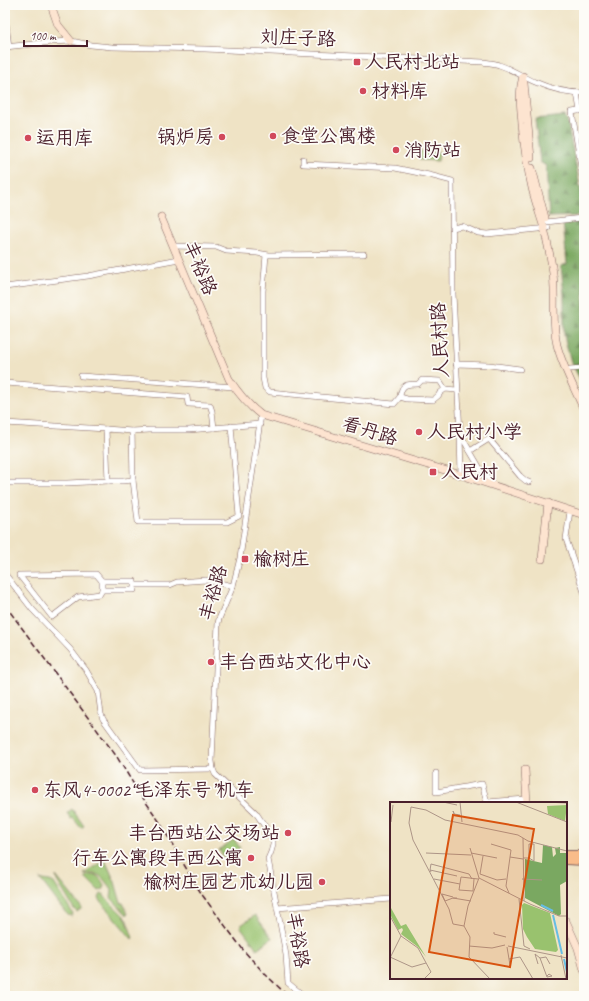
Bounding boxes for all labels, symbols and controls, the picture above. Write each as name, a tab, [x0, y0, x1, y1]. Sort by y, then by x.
scale bar	[24, 22, 87, 48]
street label: 刘庄子路	[260, 25, 336, 51]
text: 100 m	[30, 28, 57, 44]
place label: 人民村北站	[365, 50, 460, 74]
marker: 人民村北站	[352, 57, 362, 67]
place label: 材料库	[371, 79, 428, 103]
marker: 材料库	[358, 86, 368, 96]
place label: 食堂公寓楼	[281, 124, 376, 148]
place label: 锅炉房	[157, 125, 214, 149]
place label: 运用库	[36, 126, 93, 150]
marker: 食堂公寓楼	[268, 131, 278, 141]
marker: 锅炉房	[217, 132, 227, 142]
marker: 运用库	[23, 133, 33, 143]
place label: 消防站	[404, 138, 461, 162]
marker: 消防站	[391, 145, 401, 155]
street label: 丰裕路	[178, 237, 222, 299]
street label: 人民村路	[426, 301, 454, 379]
street label: 看丹路	[339, 411, 401, 451]
place label: 人民村小学	[427, 420, 522, 444]
marker: 人民村小学	[414, 427, 424, 437]
place label: 人民村	[441, 460, 498, 484]
marker: 人民村	[428, 467, 438, 477]
place label: 榆树庄	[253, 547, 310, 571]
marker: 榆树庄	[240, 554, 250, 564]
street label: 丰裕路	[194, 562, 232, 624]
place label: 丰台西站文化中心	[219, 650, 371, 674]
marker: 丰台西站文化中心	[206, 657, 216, 667]
place label: 东风4-0002“毛泽东号”机车	[43, 778, 254, 802]
marker: 东风4-0002“毛泽东号”机车	[30, 785, 40, 795]
inset map	[390, 802, 567, 979]
place label: 丰台西站公交场站	[128, 821, 280, 845]
marker: 丰台西站公交场站	[283, 828, 293, 838]
place label: 行车公寓段丰西公寓	[72, 846, 243, 870]
marker: 行车公寓段丰西公寓	[246, 853, 256, 863]
place label: 榆树庄园艺术幼儿园	[143, 870, 314, 894]
marker: 榆树庄园艺术幼儿园	[317, 877, 327, 887]
street label: 丰裕路	[282, 910, 314, 970]

